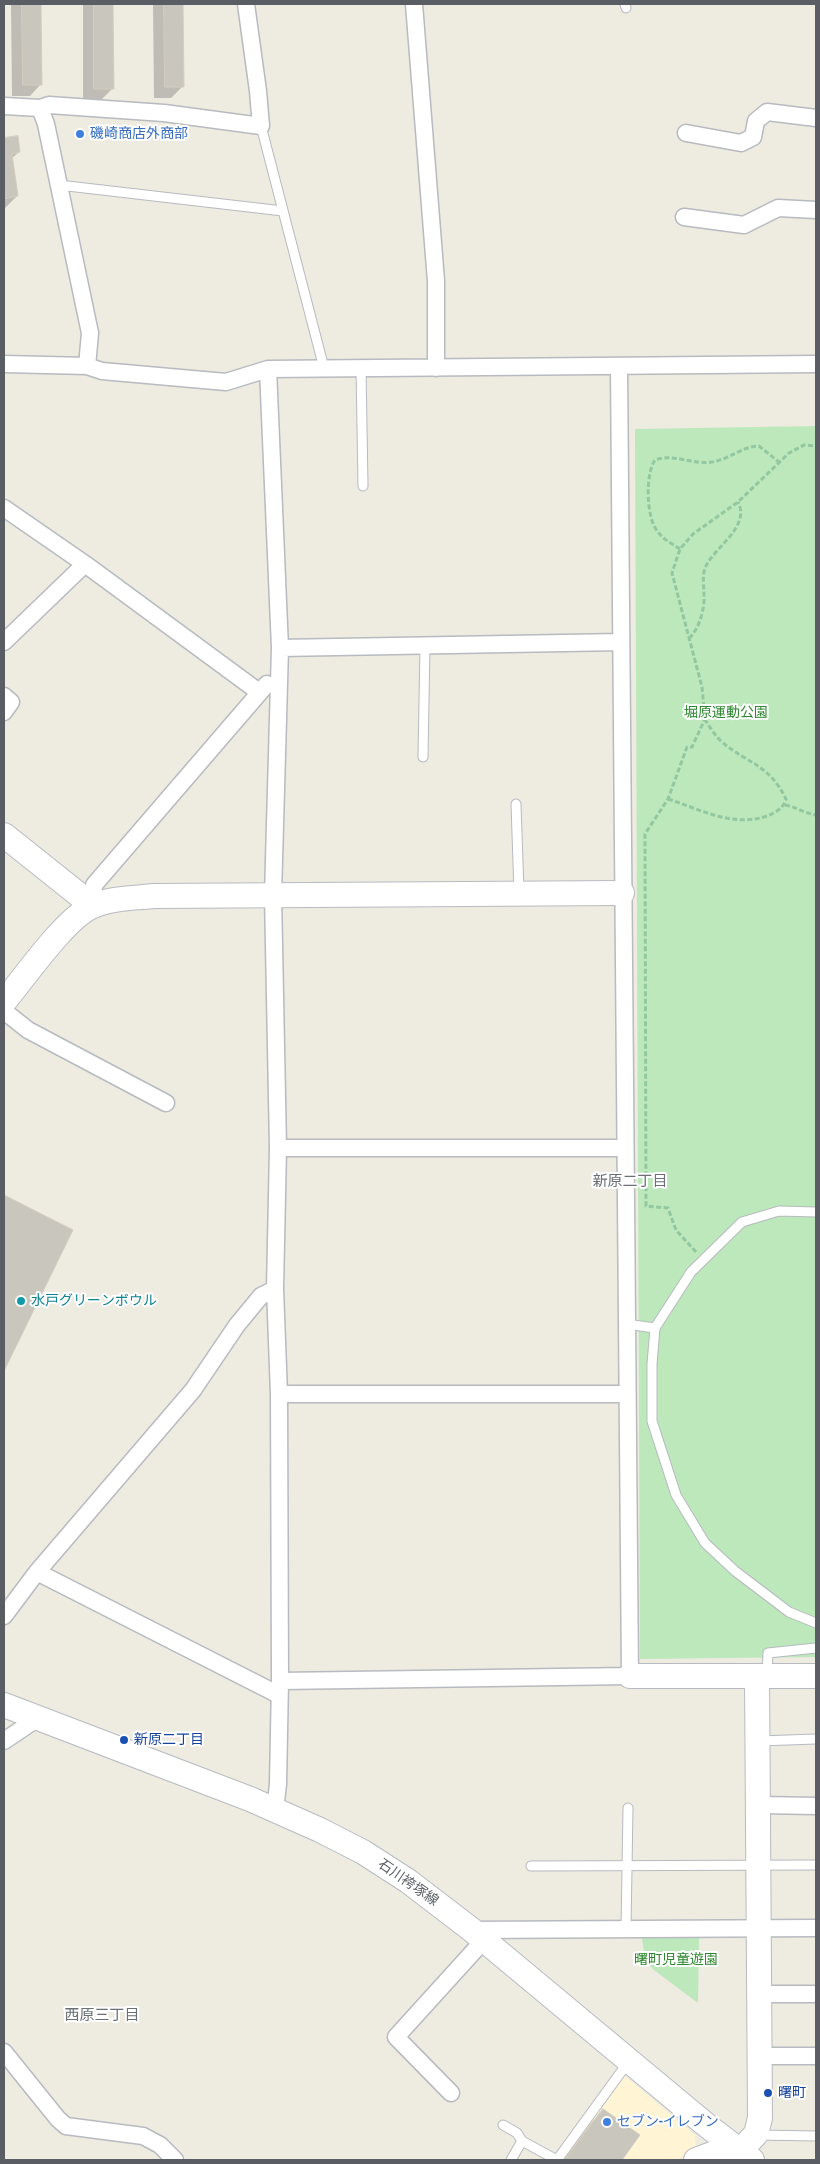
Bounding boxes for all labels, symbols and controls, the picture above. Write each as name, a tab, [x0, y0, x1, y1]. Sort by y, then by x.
place label: 磯崎商店外商部	[90, 126, 188, 142]
marker: 磯崎商店外商部	[74, 128, 86, 140]
park label: 堀原運動公園	[684, 705, 768, 721]
district label: 新原二丁目	[593, 1173, 667, 1191]
place label: 水戸グリーンボウル	[31, 1293, 157, 1309]
marker: 水戸グリーンボウル	[15, 1295, 27, 1307]
place label: 新原二丁目	[134, 1732, 204, 1748]
marker: 新原二丁目	[118, 1734, 130, 1746]
street label: 石川袴塚線	[375, 1856, 441, 1910]
park label: 曙町児童遊園	[634, 1952, 718, 1968]
district label: 西原三丁目	[65, 2007, 139, 2025]
place label: 曙町	[778, 2085, 806, 2101]
marker: 曙町	[762, 2087, 774, 2099]
place label: セブン-イレブン	[617, 2114, 719, 2130]
marker: セブン-イレブン	[601, 2116, 613, 2128]

